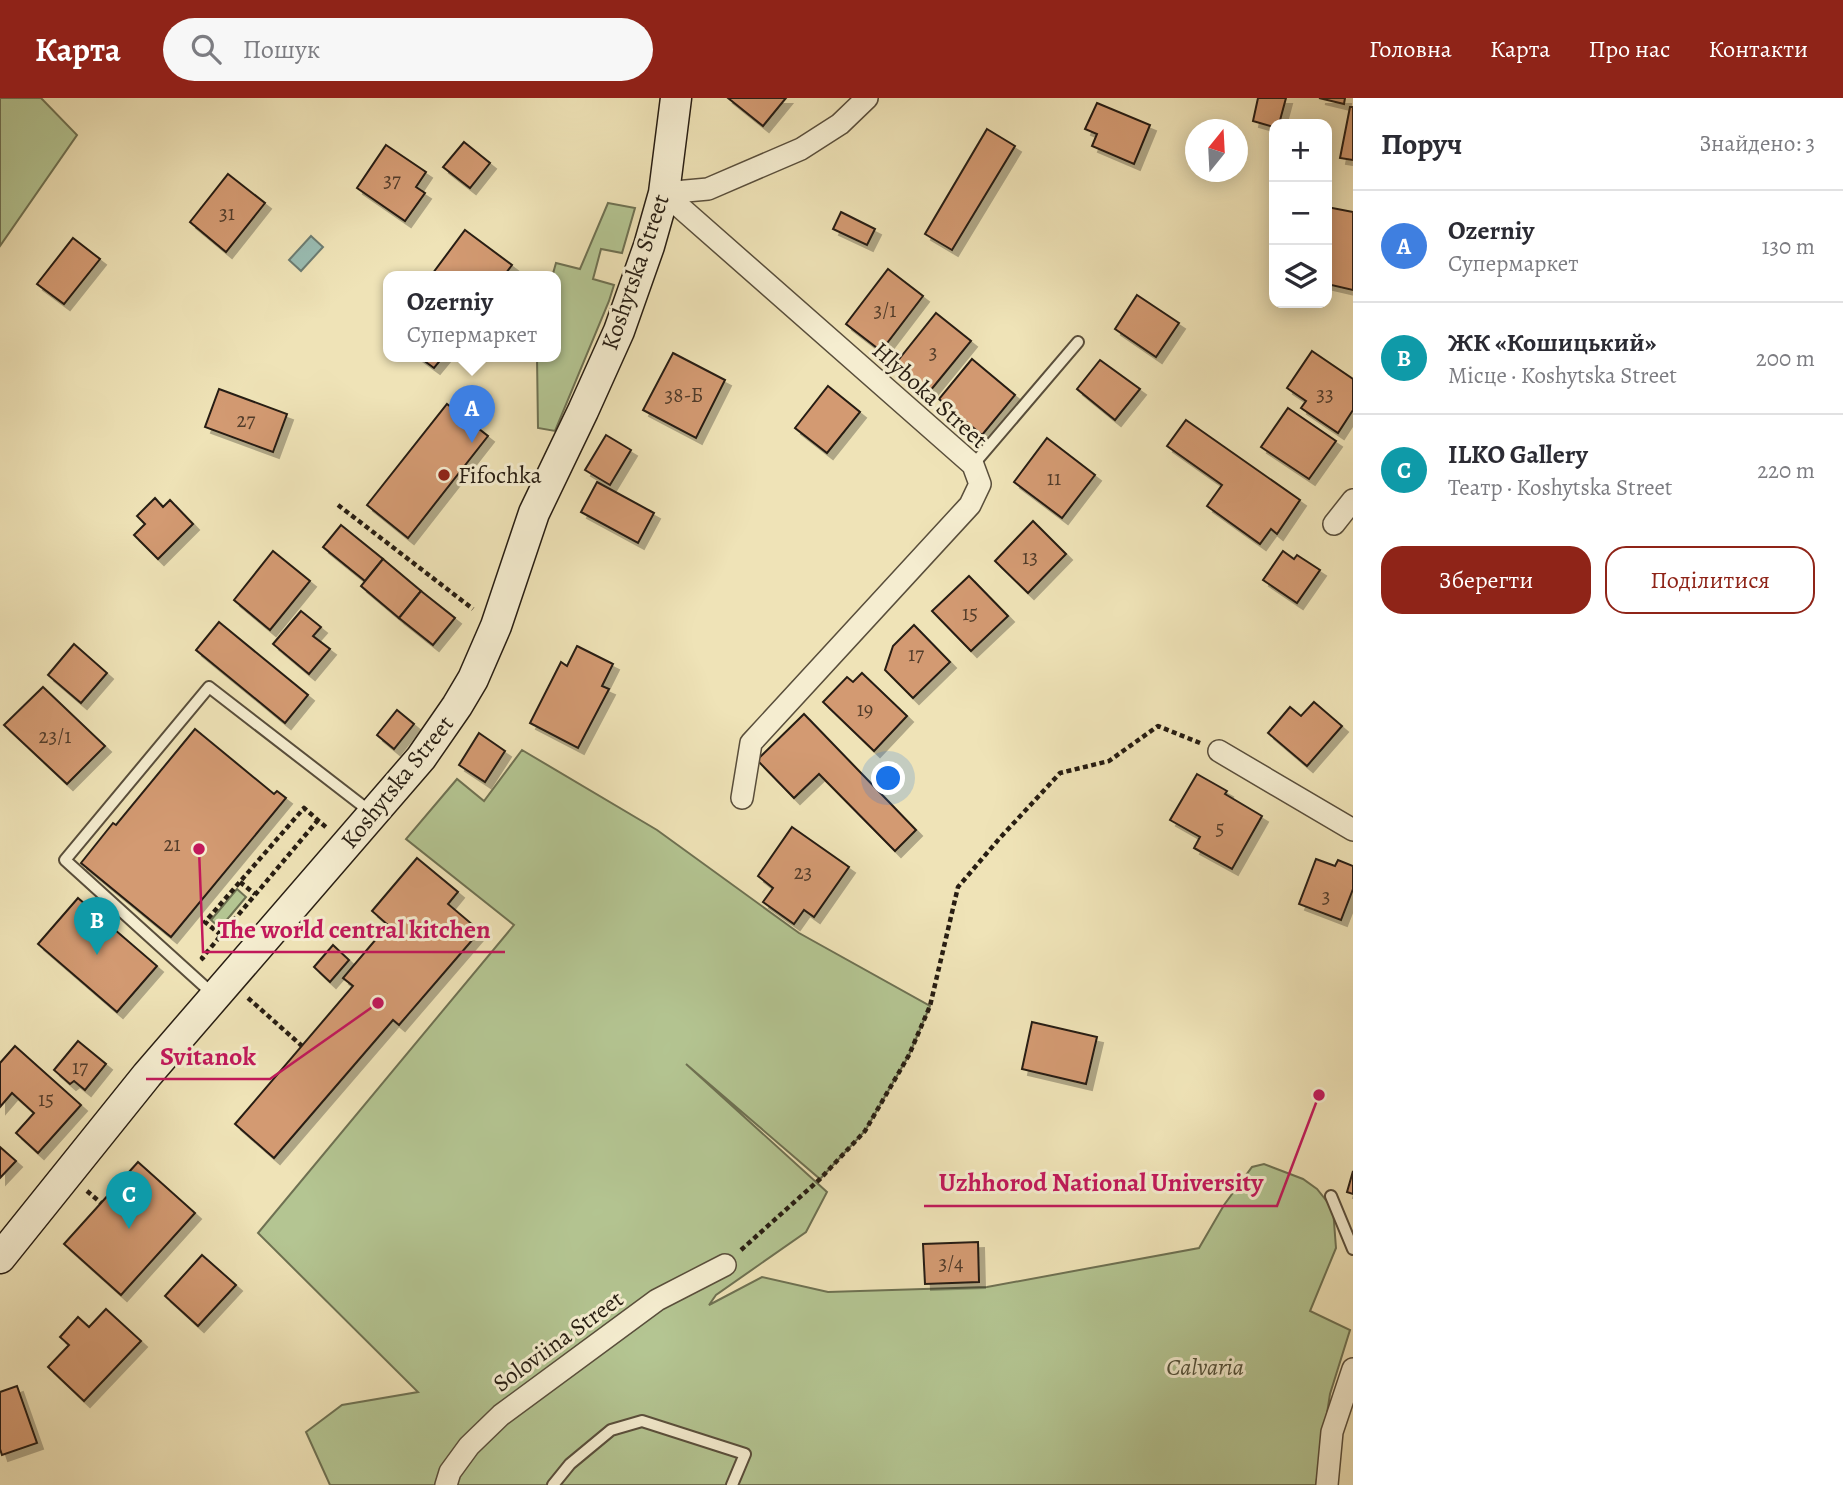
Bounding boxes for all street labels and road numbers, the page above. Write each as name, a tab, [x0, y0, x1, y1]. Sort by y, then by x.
street label: Koshytska Street	[593, 190, 677, 354]
street label: Hlyboka Street	[865, 335, 995, 456]
street label: Koshytska Street	[333, 709, 461, 855]
street label: Soloviina Street	[486, 1283, 630, 1399]

